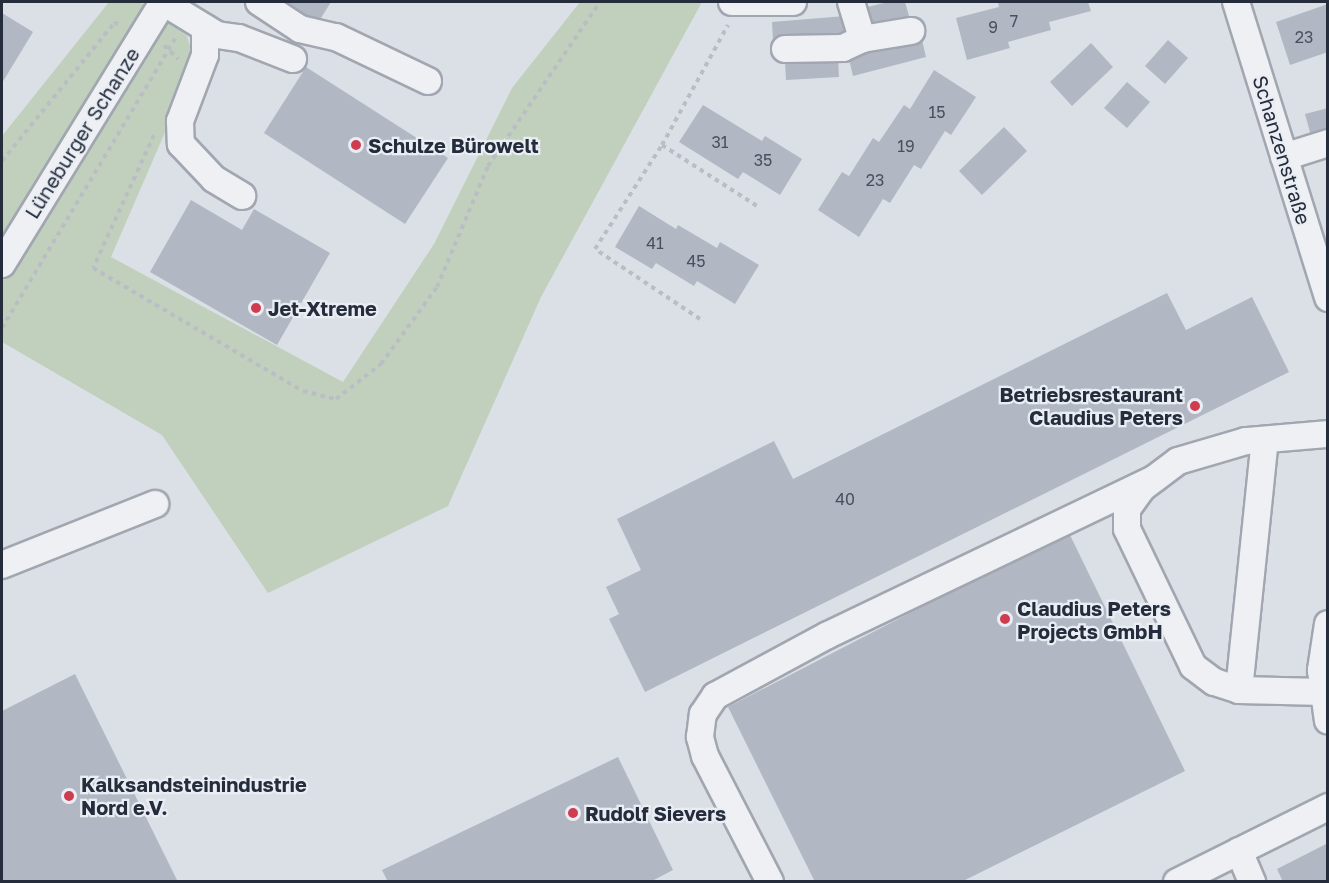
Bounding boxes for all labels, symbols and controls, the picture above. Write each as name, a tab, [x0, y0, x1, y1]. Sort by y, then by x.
house number: 7	[1010, 11, 1018, 31]
house number: 9	[988, 17, 998, 37]
house number: 23	[1295, 27, 1313, 47]
street label: Lüneburger Schanze	[20, 43, 144, 223]
street label: Schanzenstraße	[1248, 73, 1316, 227]
house number: 15	[928, 102, 946, 122]
house number: 31	[711, 132, 729, 152]
place label: Schulze Bürowelt	[368, 133, 539, 157]
house number: 19	[897, 136, 915, 156]
marker: Schulze Bürowelt	[349, 138, 363, 152]
house number: 35	[754, 150, 772, 170]
house number: 23	[866, 170, 884, 190]
house number: 41	[646, 233, 664, 253]
house number: 45	[686, 251, 706, 271]
place label: Jet-Xtreme	[268, 296, 377, 320]
marker: Jet-Xtreme	[249, 301, 263, 315]
place label: Betriebsrestaurant Claudius Peters	[1000, 382, 1183, 429]
marker: Betriebsrestaurant Claudius Peters	[1188, 399, 1202, 413]
house number: 40	[835, 489, 855, 509]
place label: Claudius Peters Projects GmbH	[1017, 596, 1171, 643]
marker: Claudius Peters Projects GmbH	[998, 612, 1012, 626]
place label: Kalksandsteinindustrie Nord e.V.	[81, 772, 307, 819]
marker: Kalksandsteinindustrie Nord e.V.	[62, 789, 76, 803]
place label: Rudolf Sievers	[585, 801, 726, 825]
marker: Rudolf Sievers	[566, 806, 580, 820]

